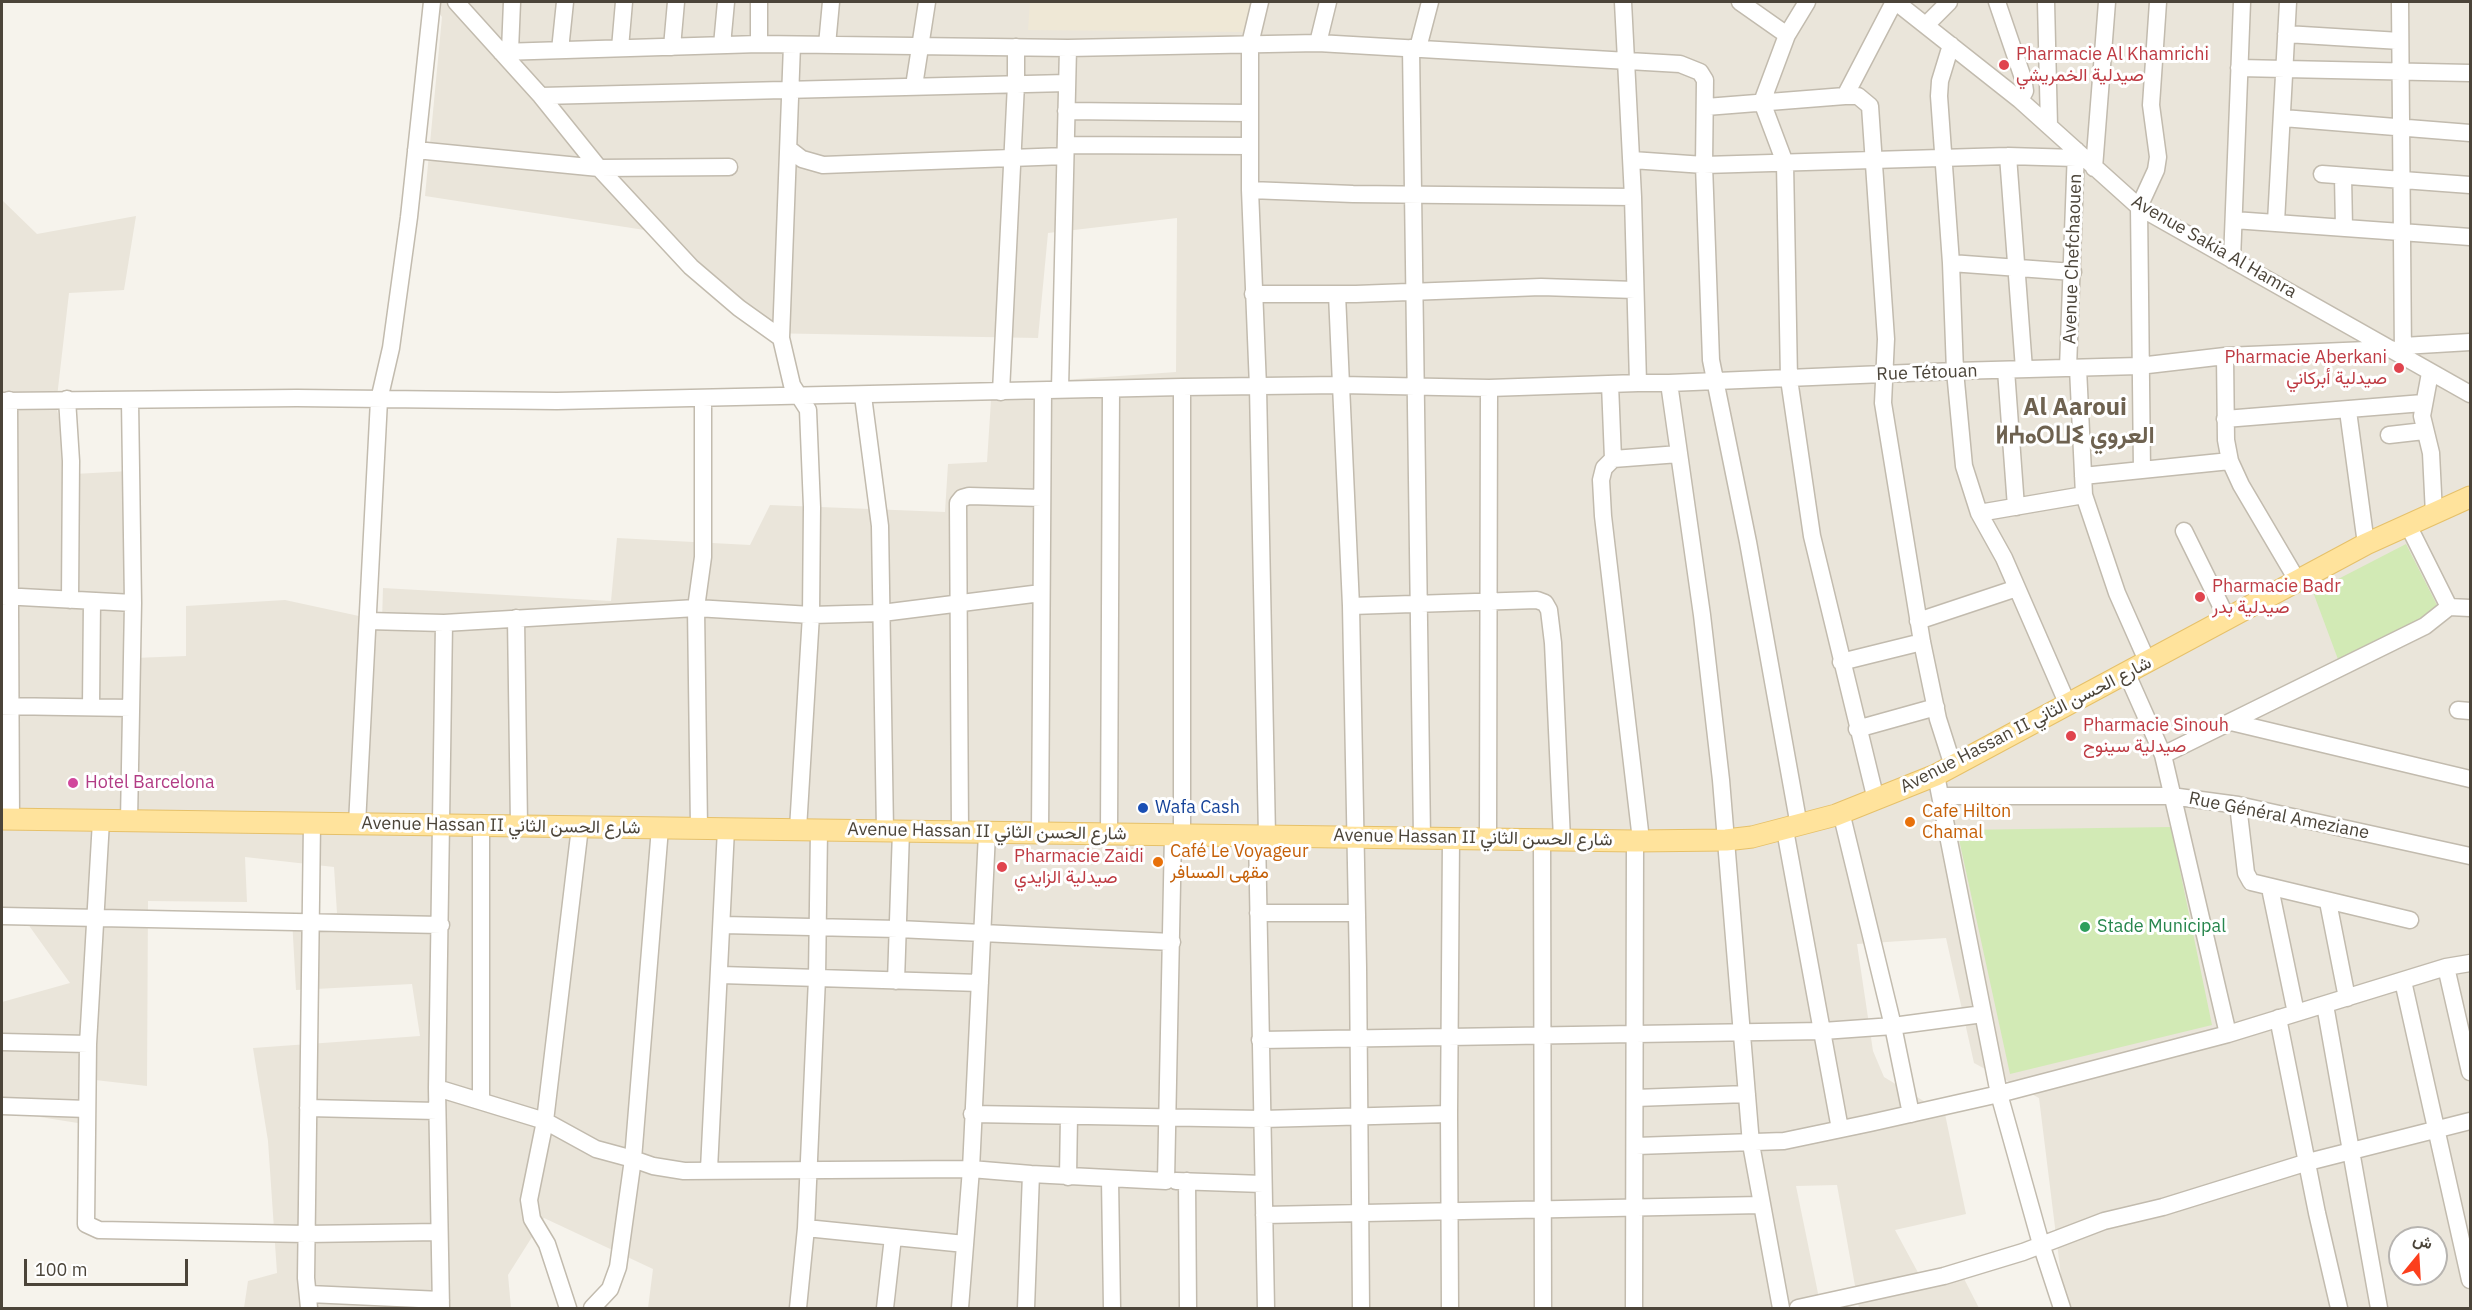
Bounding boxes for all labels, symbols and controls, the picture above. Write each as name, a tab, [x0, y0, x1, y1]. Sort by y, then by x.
place label: Pharmacie Al Khamrichi صيدلية الخمريشي	[2016, 44, 2209, 86]
marker: Pharmacie Al Khamrichi صيدلية الخمريشي	[1997, 58, 2011, 72]
street label: Avenue Chefchaouen	[2059, 173, 2087, 345]
street label: Avenue Sakia Al Hamra	[2128, 191, 2300, 303]
place label: Pharmacie Aberkani صيدلية أبركاني	[2224, 347, 2387, 389]
street label: Rue Tétouan	[1876, 360, 1978, 386]
marker: Pharmacie Aberkani صيدلية أبركاني	[2392, 361, 2406, 375]
district label: Al Aaroui ⵍⵄⴰⵔⵡⵉ العروي	[1995, 394, 2155, 450]
place label: Pharmacie Badr صيدلية بدر	[2212, 576, 2341, 618]
marker: Pharmacie Badr صيدلية بدر	[2193, 590, 2207, 604]
street label: Avenue Hassan II شارع الحسن الثاني	[1897, 652, 2155, 798]
place label: Pharmacie Sinouh صيدلية سينوح	[2083, 715, 2229, 758]
marker: Pharmacie Sinouh صيدلية سينوح	[2064, 729, 2078, 743]
place label: Hotel Barcelona	[85, 772, 215, 794]
marker: Hotel Barcelona	[66, 776, 80, 790]
street label: Rue Général Ameziane	[2187, 788, 2371, 844]
place label: Wafa Cash	[1155, 797, 1240, 819]
marker: Wafa Cash	[1136, 801, 1150, 815]
place label: Cafe Hilton Chamal	[1922, 801, 2011, 844]
street label: Avenue Hassan II شارع الحسن الثاني	[361, 813, 641, 839]
marker: Cafe Hilton Chamal	[1903, 815, 1917, 829]
street label: Avenue Hassan II شارع الحسن الثاني	[847, 819, 1127, 845]
street label: Avenue Hassan II شارع الحسن الثاني	[1333, 825, 1613, 851]
place label: Café Le Voyageur مقهى المسافر	[1170, 841, 1309, 884]
place label: Pharmacie Zaidi صيدلية الزايدي	[1014, 846, 1144, 888]
marker: Café Le Voyageur مقهى المسافر	[1151, 855, 1165, 869]
marker: Pharmacie Zaidi صيدلية الزايدي	[995, 860, 1009, 874]
place label: Stade Municipal	[2097, 916, 2226, 938]
marker: Stade Municipal	[2078, 920, 2092, 934]
north arrow	[2388, 1226, 2448, 1286]
text: ش	[2411, 1228, 2435, 1253]
scale bar	[27, 1247, 190, 1285]
text: 100 m	[35, 1258, 87, 1281]

